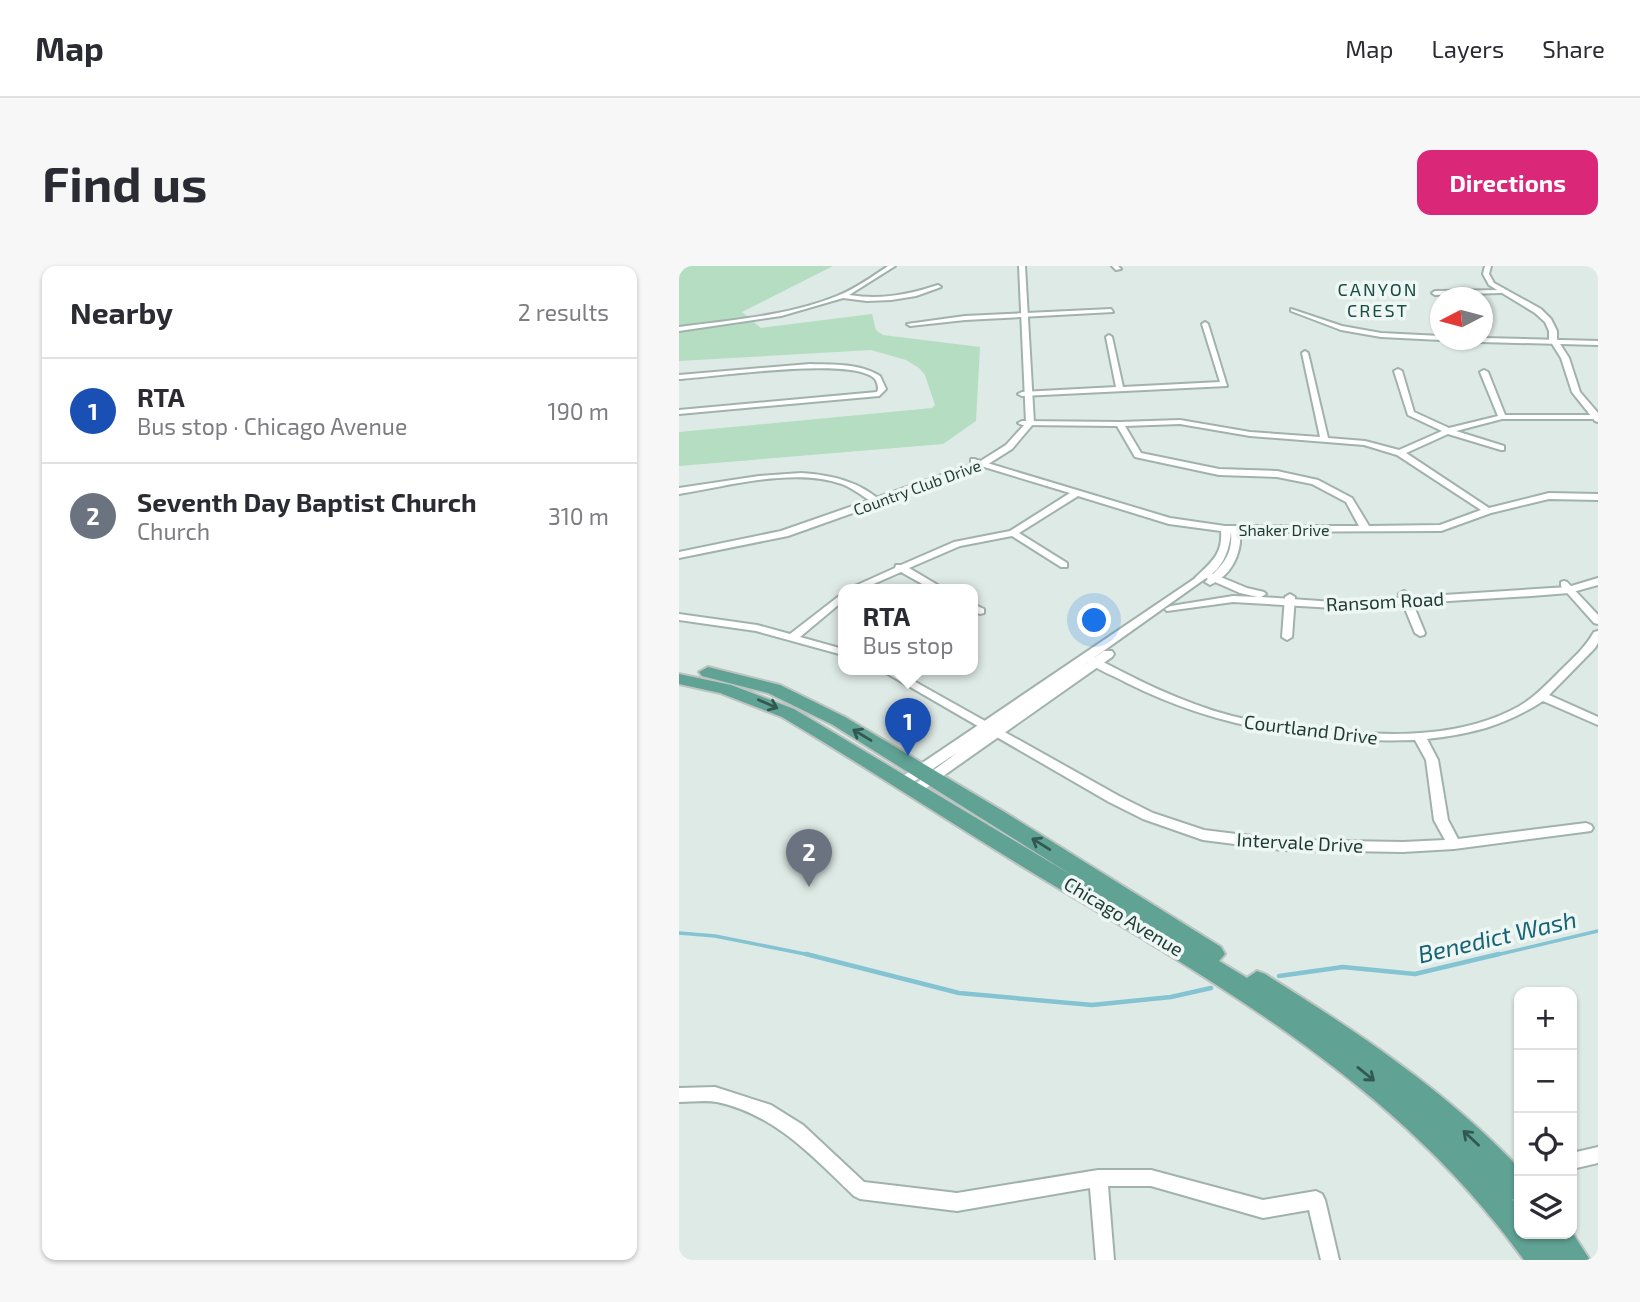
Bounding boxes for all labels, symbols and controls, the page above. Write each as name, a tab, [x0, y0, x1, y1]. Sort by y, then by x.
text: Map	[35, 28, 104, 68]
text: Map	[1345, 34, 1393, 63]
text: Layers	[1431, 34, 1504, 63]
text: Share	[1542, 34, 1605, 63]
button: Directions	[1417, 150, 1598, 215]
text: Find us	[42, 153, 207, 212]
district label: CANYON CREST	[1338, 278, 1418, 321]
north arrow	[1430, 287, 1493, 350]
text: Nearby	[70, 294, 173, 330]
text: 2 results	[518, 298, 609, 326]
text: RTA	[137, 381, 185, 412]
text: 1	[88, 397, 98, 425]
text: 190 m	[548, 397, 609, 425]
text: Bus stop · Chicago Avenue	[137, 412, 407, 440]
street label: Country Club Drive	[851, 455, 983, 519]
text: Seventh Day Baptist Church	[137, 486, 477, 517]
text: 2	[86, 502, 100, 530]
text: 310 m	[548, 502, 609, 530]
text: Church	[137, 517, 210, 545]
street label: Shaker Drive	[1238, 520, 1330, 539]
popup	[838, 584, 978, 675]
street label: Ransom Road	[1325, 586, 1445, 616]
text: RTA	[862, 600, 910, 631]
your location	[1077, 603, 1111, 637]
text: Bus stop	[862, 631, 954, 659]
one-way arrow	[757, 698, 778, 711]
pin: 1	[885, 698, 931, 756]
street label: Courtland Drive	[1243, 709, 1379, 749]
one-way arrow	[853, 728, 873, 742]
street label: Intervale Drive	[1236, 827, 1364, 857]
pin: 2	[786, 829, 832, 887]
one-way arrow	[1032, 837, 1051, 852]
street label: Chicago Avenue	[1060, 871, 1188, 961]
water label: Benedict Wash	[1415, 904, 1579, 968]
map controls	[1514, 987, 1577, 1239]
button: +	[1514, 987, 1577, 1050]
button: −	[1514, 1050, 1577, 1113]
one-way arrow	[1356, 1066, 1374, 1082]
button: locate	[1514, 1113, 1577, 1176]
one-way arrow	[1463, 1129, 1480, 1146]
button: layers	[1514, 1176, 1577, 1239]

